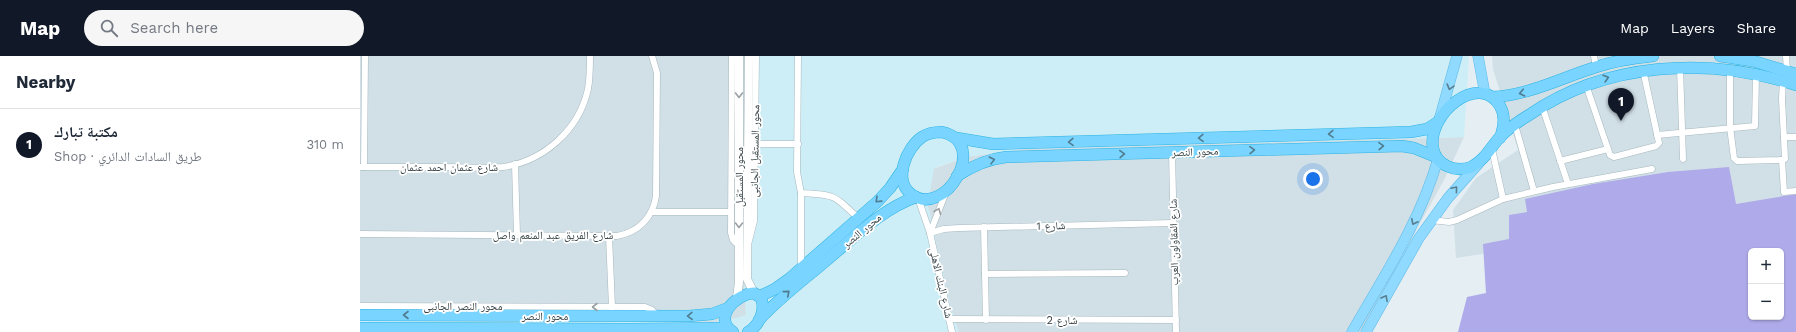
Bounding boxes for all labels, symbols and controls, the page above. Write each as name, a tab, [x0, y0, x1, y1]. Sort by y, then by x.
search box	[84, 10, 364, 46]
text: Map	[20, 17, 60, 40]
icon: search	[98, 17, 120, 39]
text: Search here	[130, 19, 218, 37]
text: Map	[1620, 20, 1649, 36]
text: Layers	[1671, 20, 1715, 36]
text: Share	[1737, 20, 1776, 36]
text: Nearby	[16, 72, 75, 92]
one-way arrow	[1603, 74, 1610, 83]
one-way arrow	[1446, 83, 1455, 90]
one-way arrow	[1519, 88, 1525, 97]
pin: 1	[1608, 88, 1634, 121]
one-way arrow	[735, 92, 743, 98]
street label: محور المستقبل الجانبى	[748, 104, 762, 198]
text: مكتبة تبارك	[54, 123, 118, 141]
one-way arrow	[1328, 130, 1334, 139]
one-way arrow	[1198, 134, 1204, 142]
text: 1	[26, 137, 32, 152]
text: 310 m	[306, 137, 344, 152]
one-way arrow	[1068, 137, 1074, 146]
one-way arrow	[1378, 142, 1384, 151]
street label: محور النصر	[1170, 145, 1219, 159]
one-way arrow	[1249, 146, 1255, 154]
street label: محور المستقبل	[733, 147, 746, 207]
text: Shop · طريق السادات الدائري	[54, 149, 202, 164]
one-way arrow	[1119, 150, 1125, 158]
one-way arrow	[989, 156, 995, 164]
street label: شارع عثمان احمد عثمان	[400, 161, 498, 174]
your location	[1303, 169, 1323, 189]
one-way arrow	[1451, 186, 1458, 194]
one-way arrow	[876, 195, 883, 202]
street label: شارع المقاولون العرب	[1167, 199, 1181, 285]
one-way arrow	[933, 208, 941, 215]
street label: محور النصر	[839, 211, 884, 252]
one-way arrow	[1411, 218, 1419, 225]
street label: شارع 1	[1036, 219, 1066, 233]
one-way arrow	[735, 222, 743, 228]
street label: شارع الفريق عبد المنعم واصل	[493, 229, 613, 243]
street label: شارع البنك الاهلى	[927, 246, 955, 320]
map controls	[1748, 248, 1784, 320]
button: +	[1748, 248, 1784, 284]
button: −	[1748, 284, 1784, 320]
one-way arrow	[783, 291, 790, 298]
one-way arrow	[1380, 295, 1387, 302]
street label: محور النصر الجانبى	[423, 300, 503, 313]
one-way arrow	[592, 303, 598, 311]
street label: محور النصر	[521, 310, 568, 323]
one-way arrow	[403, 311, 409, 319]
one-way arrow	[687, 312, 693, 320]
street label: شارع 2	[1046, 314, 1078, 327]

